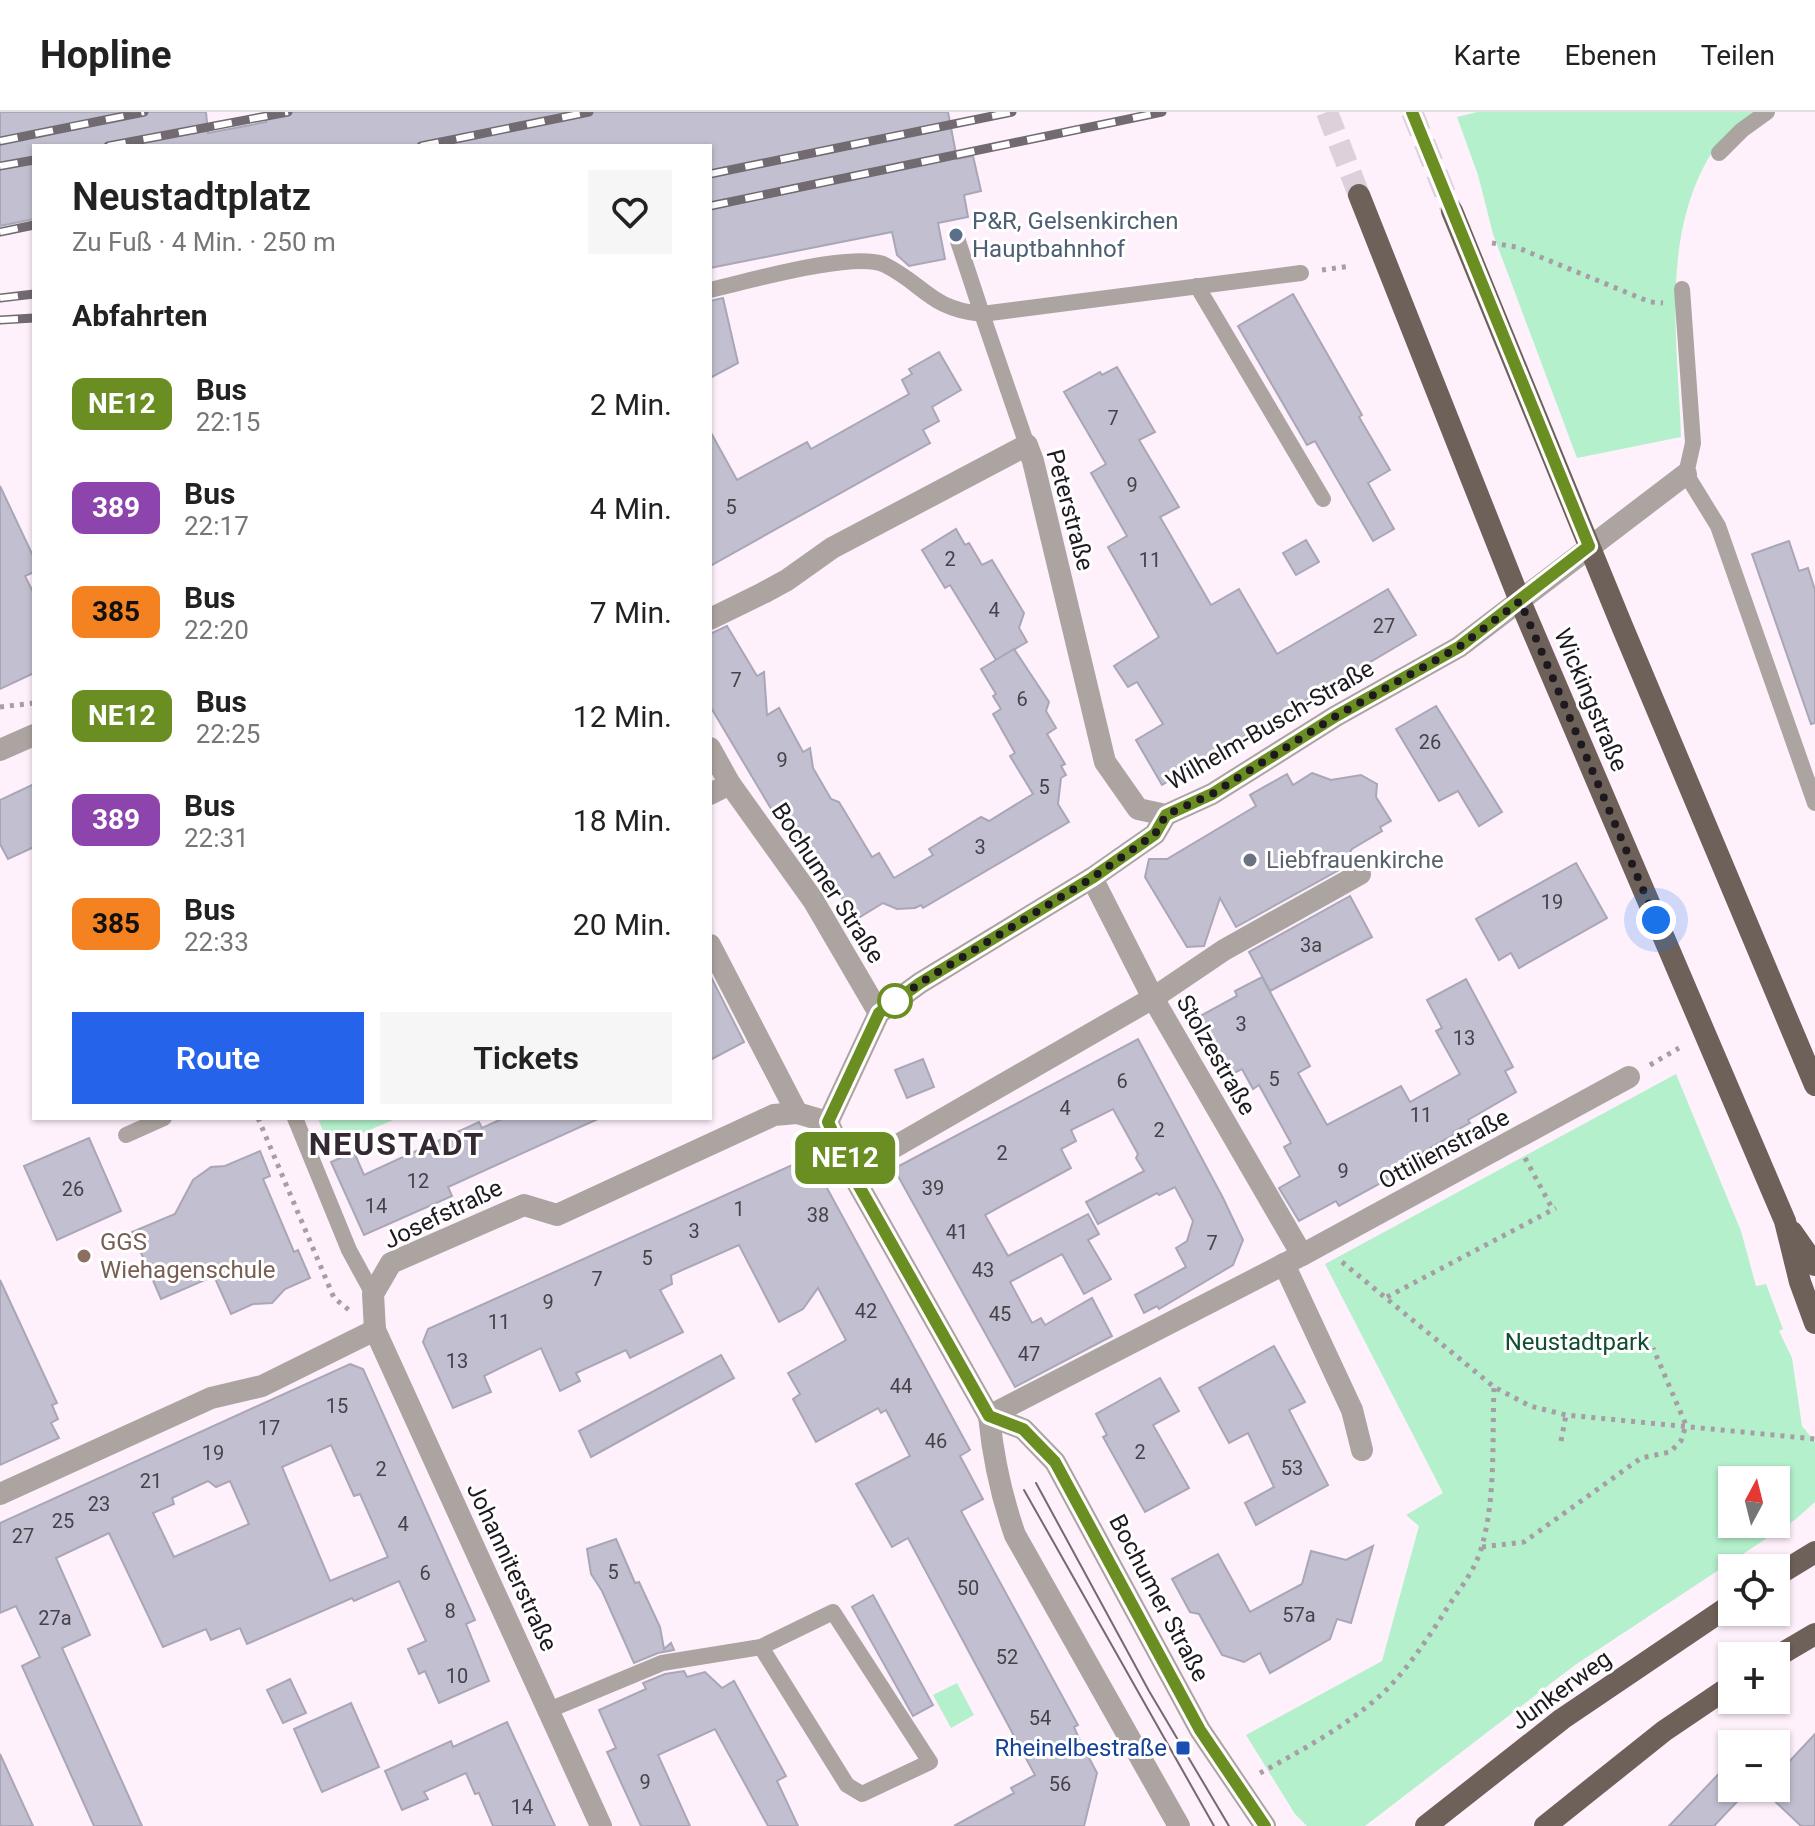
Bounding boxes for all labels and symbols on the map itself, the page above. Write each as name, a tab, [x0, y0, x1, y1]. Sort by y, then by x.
place label: P&R, Gelsenkirchen Hauptbahnhof	[972, 207, 1178, 263]
marker: P&R, Gelsenkirchen Hauptbahnhof	[947, 226, 965, 244]
house number: 7	[1107, 406, 1119, 430]
street label: Peterstraße	[1040, 446, 1100, 574]
house number: 9	[1126, 473, 1138, 497]
house number: 5	[725, 495, 737, 519]
house number: 2	[944, 547, 956, 571]
house number: 11	[1139, 548, 1161, 572]
house number: 4	[988, 598, 1000, 622]
house number: 27	[1373, 614, 1395, 638]
street label: Wickingstraße	[1548, 624, 1634, 776]
street label: Wilhelm-Busch-Straße	[1161, 654, 1379, 796]
house number: 7	[730, 668, 742, 692]
house number: 6	[1016, 687, 1028, 711]
house number: 26	[1419, 730, 1441, 754]
house number: 9	[776, 748, 788, 772]
house number: 5	[1038, 775, 1050, 799]
street label: Bochumer Straße	[766, 798, 890, 968]
house number: 3	[974, 835, 986, 859]
place label: Liebfrauenkirche	[1266, 846, 1444, 874]
marker: Liebfrauenkirche	[1241, 851, 1259, 869]
house number: 19	[1541, 890, 1563, 914]
your location	[1636, 900, 1676, 940]
house number: 3a	[1300, 933, 1322, 957]
unlabelled marker	[878, 984, 912, 1018]
street label: Stolzestraße	[1170, 990, 1262, 1120]
house number: 3	[1235, 1012, 1247, 1036]
house number: 13	[1453, 1026, 1475, 1050]
house number: 5	[1268, 1067, 1280, 1091]
house number: 6	[1116, 1069, 1128, 1093]
house number: 4	[1059, 1096, 1071, 1120]
street label: Ottilienstraße	[1374, 1103, 1514, 1195]
house number: 11	[1410, 1103, 1432, 1127]
house number: 2	[1153, 1118, 1165, 1142]
district label: NEUSTADT	[309, 1125, 485, 1163]
line badge: NE12	[789, 1132, 901, 1184]
house number: 2	[996, 1141, 1008, 1165]
house number: 9	[1337, 1159, 1349, 1183]
house number: 12	[407, 1169, 429, 1193]
street label: Josefstraße	[379, 1173, 507, 1255]
house number: 39	[922, 1176, 944, 1200]
house number: 26	[62, 1177, 84, 1201]
house number: 14	[365, 1194, 387, 1218]
house number: 1	[733, 1197, 745, 1221]
house number: 38	[807, 1203, 829, 1227]
house number: 3	[688, 1219, 700, 1243]
house number: 41	[946, 1220, 968, 1244]
place label: GGS Wiehagenschule	[100, 1228, 276, 1284]
house number: 7	[1206, 1231, 1218, 1255]
house number: 5	[641, 1246, 653, 1270]
marker: GGS Wiehagenschule	[75, 1247, 93, 1265]
house number: 43	[972, 1258, 994, 1282]
house number: 7	[591, 1267, 603, 1291]
house number: 9	[542, 1290, 554, 1314]
house number: 42	[855, 1299, 877, 1323]
house number: 45	[989, 1302, 1011, 1326]
house number: 11	[488, 1310, 510, 1334]
park label: Neustadtpark	[1505, 1328, 1650, 1356]
house number: 47	[1018, 1342, 1040, 1366]
house number: 13	[446, 1349, 468, 1373]
house number: 44	[890, 1374, 912, 1398]
house number: 15	[326, 1394, 348, 1418]
house number: 17	[258, 1416, 280, 1440]
house number: 46	[925, 1429, 947, 1453]
house number: 2	[1134, 1440, 1146, 1464]
house number: 19	[202, 1441, 224, 1465]
house number: 53	[1281, 1456, 1303, 1480]
house number: 2	[375, 1457, 387, 1481]
north arrow	[1718, 1466, 1790, 1538]
house number: 21	[140, 1469, 162, 1493]
street label: Johanniterstraße	[461, 1479, 563, 1655]
house number: 23	[88, 1492, 110, 1516]
house number: 25	[52, 1509, 74, 1533]
street label: Bochumer Straße	[1103, 1510, 1215, 1686]
house number: 4	[397, 1512, 409, 1536]
house number: 27	[12, 1524, 34, 1548]
house number: 5	[607, 1560, 619, 1584]
house number: 6	[419, 1561, 431, 1585]
house number: 50	[957, 1576, 979, 1600]
house number: 8	[444, 1599, 456, 1623]
house number: 57a	[1282, 1603, 1316, 1627]
house number: 27a	[38, 1606, 72, 1630]
street label: Junkerweg	[1505, 1644, 1617, 1736]
house number: 52	[996, 1645, 1018, 1669]
house number: 10	[446, 1664, 468, 1688]
house number: 54	[1029, 1706, 1051, 1730]
place label: Rheinelbestraße	[994, 1734, 1167, 1762]
marker: Rheinelbestraße	[1174, 1739, 1192, 1757]
house number: 9	[639, 1770, 651, 1794]
house number: 56	[1049, 1772, 1071, 1796]
house number: 14	[511, 1795, 533, 1819]

